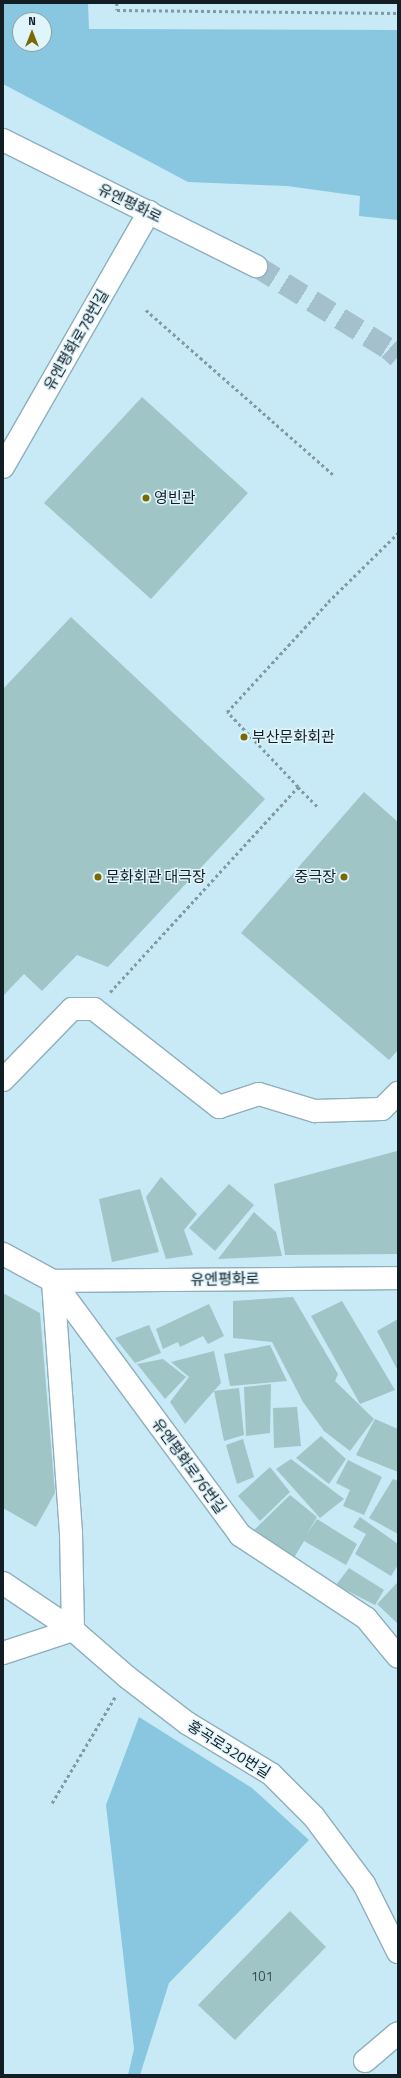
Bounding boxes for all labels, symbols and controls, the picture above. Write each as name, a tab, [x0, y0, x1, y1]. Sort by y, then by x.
north arrow	[12, 12, 52, 52]
text: N	[28, 13, 36, 29]
street label: 유엔평화로	[95, 180, 165, 226]
street label: 유엔평화로78번길	[40, 286, 112, 394]
place label: 영빈관	[154, 489, 195, 507]
marker: 영빈관	[141, 493, 151, 503]
place label: 부산문화회관	[252, 728, 335, 746]
marker: 부산문화회관	[239, 732, 249, 742]
place label: 문화회관 대극장	[106, 868, 206, 886]
place label: 중극장	[295, 868, 336, 886]
marker: 문화회관 대극장	[93, 872, 103, 882]
marker: 중극장	[339, 872, 349, 882]
street label: 유엔평화로	[190, 1269, 260, 1289]
street label: 유엔평화로76번길	[148, 1415, 230, 1517]
street label: 홍곡로320번길	[184, 1716, 274, 1782]
house number: 101	[251, 1968, 273, 1984]

